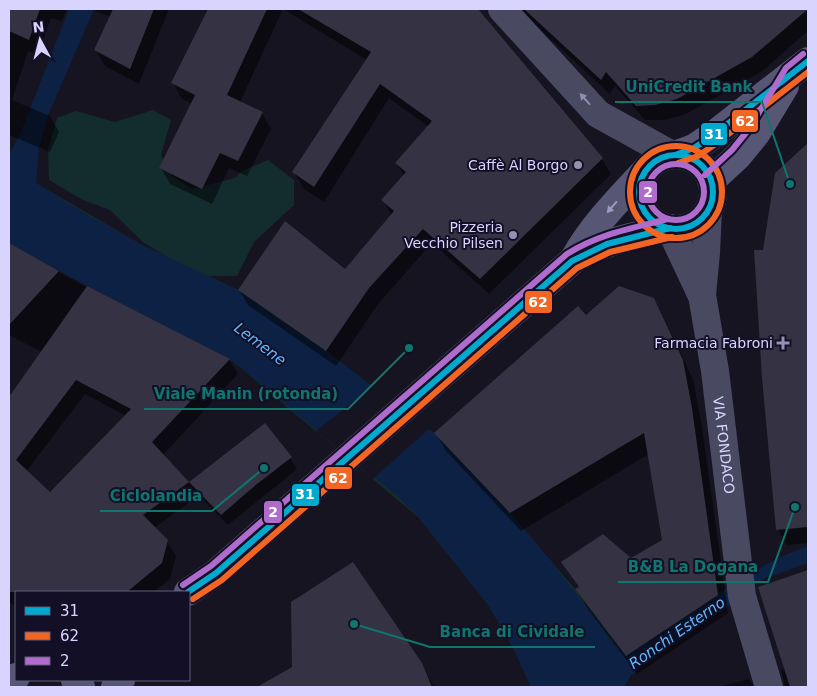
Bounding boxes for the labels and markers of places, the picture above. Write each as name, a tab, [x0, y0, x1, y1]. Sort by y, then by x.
callout: UniCredit Bank	[615, 72, 762, 102]
place label: Caffè Al Borgo	[468, 157, 568, 173]
marker: Caffè Al Borgo	[572, 159, 584, 171]
place label: Pizzeria Vecchio Pilsen	[404, 219, 503, 251]
marker: Pizzeria Vecchio Pilsen	[507, 229, 519, 241]
place label: Farmacia Fabroni	[654, 335, 773, 351]
marker: Farmacia Fabroni	[777, 337, 789, 349]
callout: Viale Manin (rotonda)	[144, 379, 348, 409]
callout: Ciclolandia	[100, 481, 212, 511]
callout: B&B La Dogana	[618, 552, 768, 582]
callout: Banca di Cividale	[430, 617, 595, 647]

